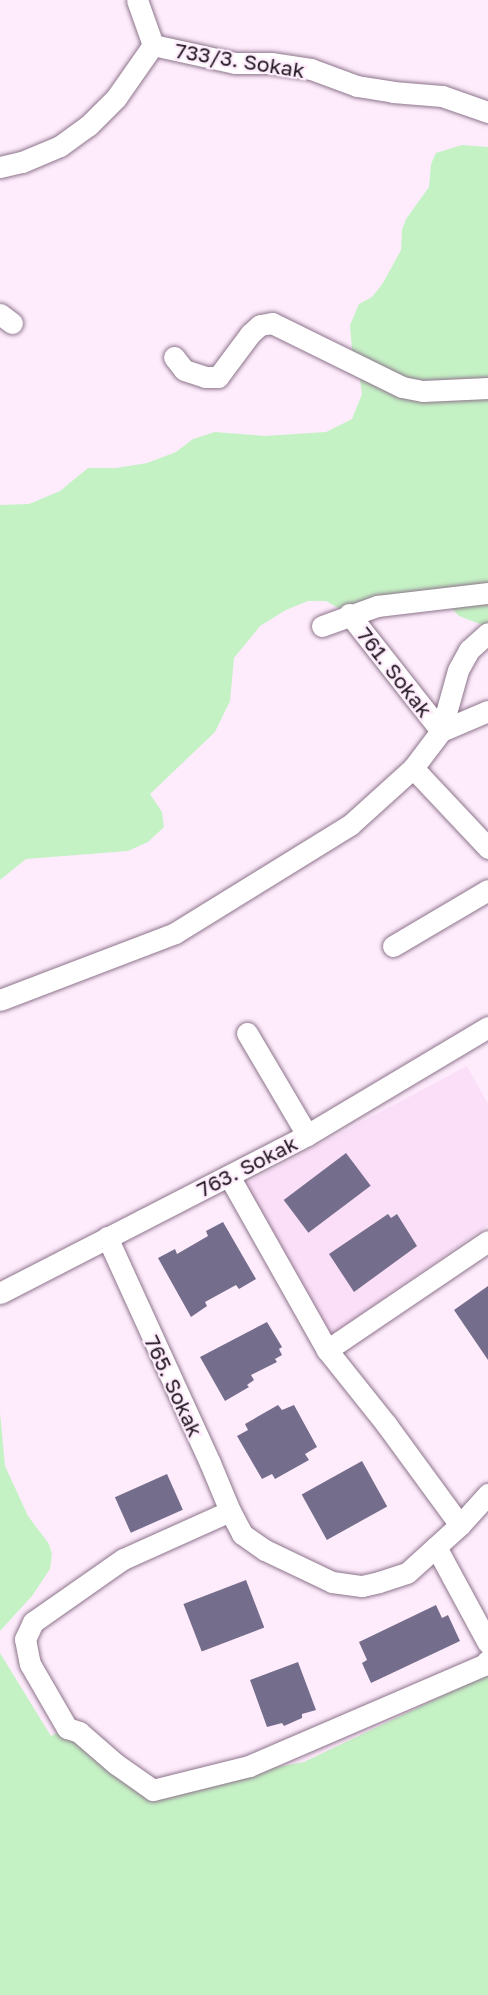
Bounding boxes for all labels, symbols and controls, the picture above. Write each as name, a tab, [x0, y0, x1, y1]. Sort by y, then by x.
street label: 733/3. Sokak	[173, 37, 307, 83]
street label: 761. Sokak	[352, 622, 438, 722]
street label: 763. Sokak	[193, 1130, 301, 1202]
street label: 765. Sokak	[140, 1331, 208, 1441]

